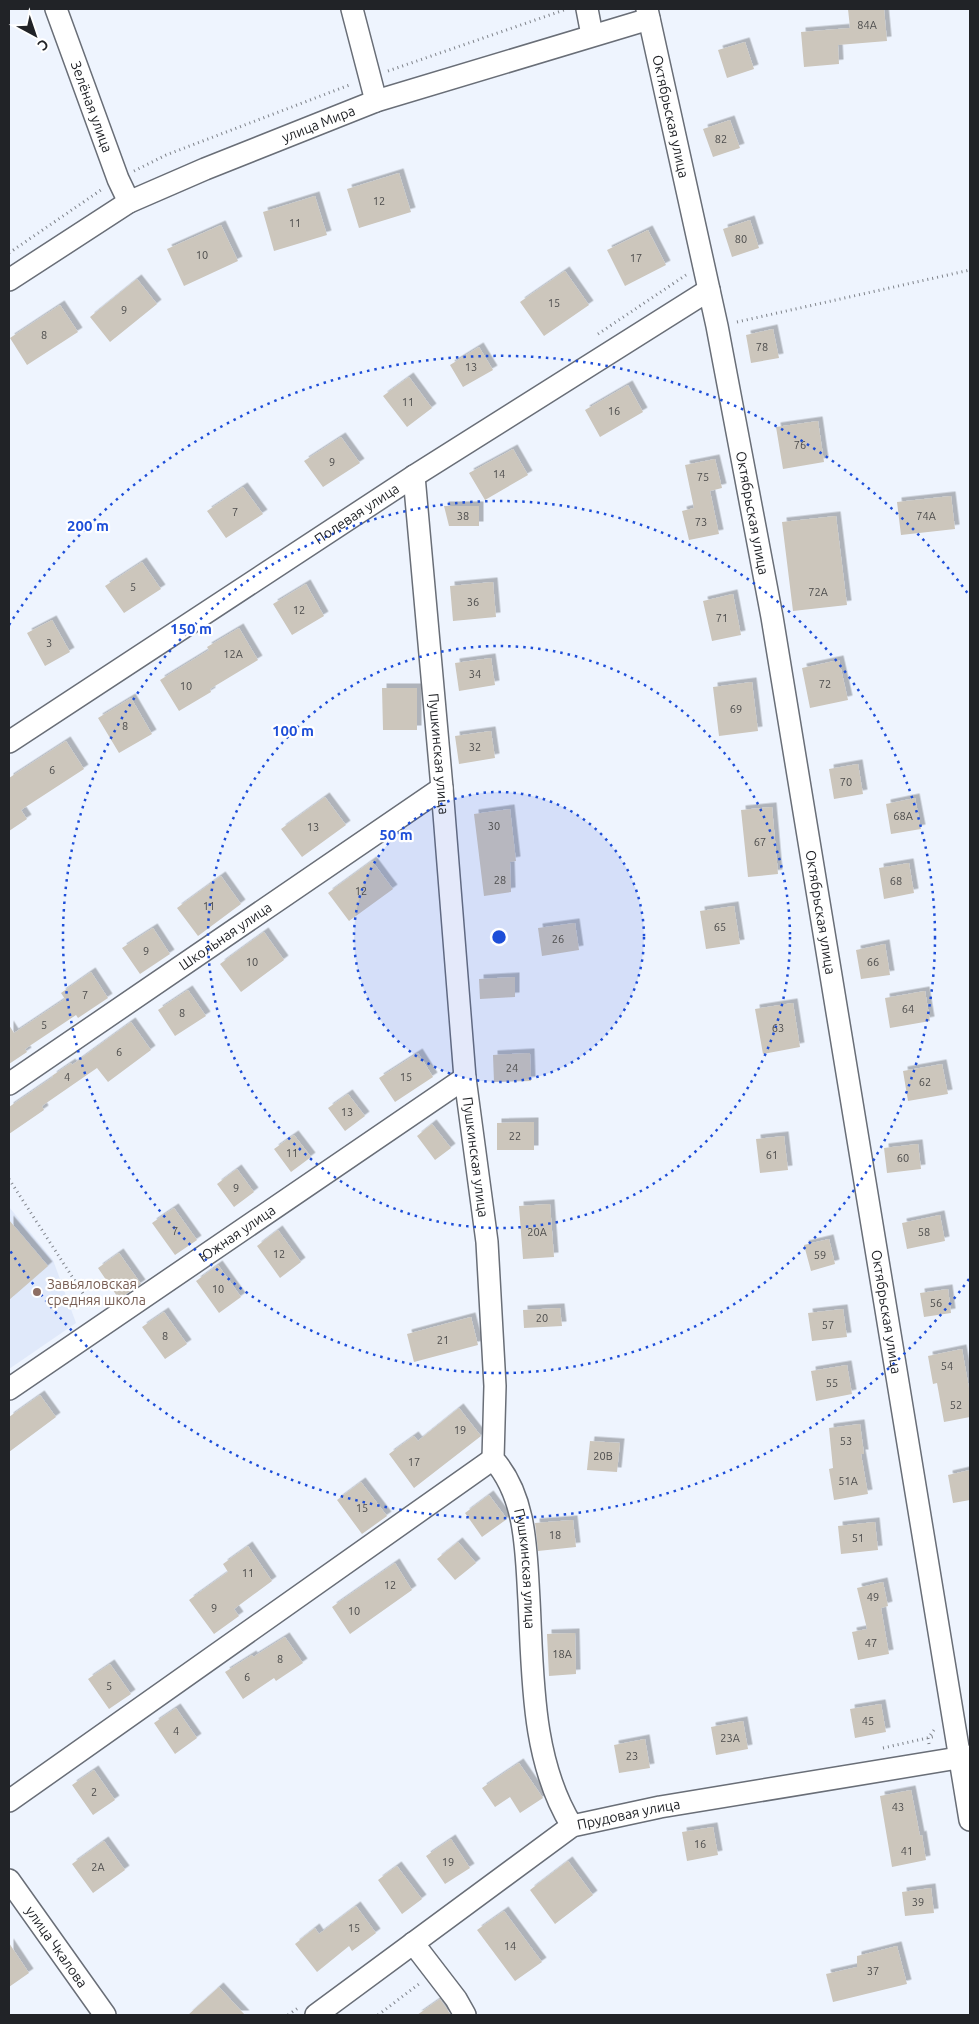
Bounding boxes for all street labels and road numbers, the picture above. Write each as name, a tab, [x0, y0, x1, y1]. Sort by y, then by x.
street label: Октябрьская улица	[649, 53, 692, 179]
street label: Зелёная улица	[68, 59, 116, 155]
street label: улица Мира	[279, 102, 357, 146]
street label: Октябрьская улица	[733, 450, 772, 576]
street label: Полевая улица	[311, 480, 402, 547]
street label: Пушкинская улица	[426, 693, 452, 815]
street label: Октябрьская улица	[802, 849, 839, 976]
street label: Школьная улица	[176, 899, 275, 973]
street label: Пушкинская улица	[460, 1096, 492, 1218]
street label: Южная улица	[196, 1202, 278, 1265]
street label: Октябрьская улица	[868, 1249, 904, 1375]
street label: Пушкинская улица	[511, 1507, 538, 1629]
street label: Прудовая улица	[576, 1796, 681, 1833]
street label: улица Чкалова	[22, 1903, 91, 1991]

